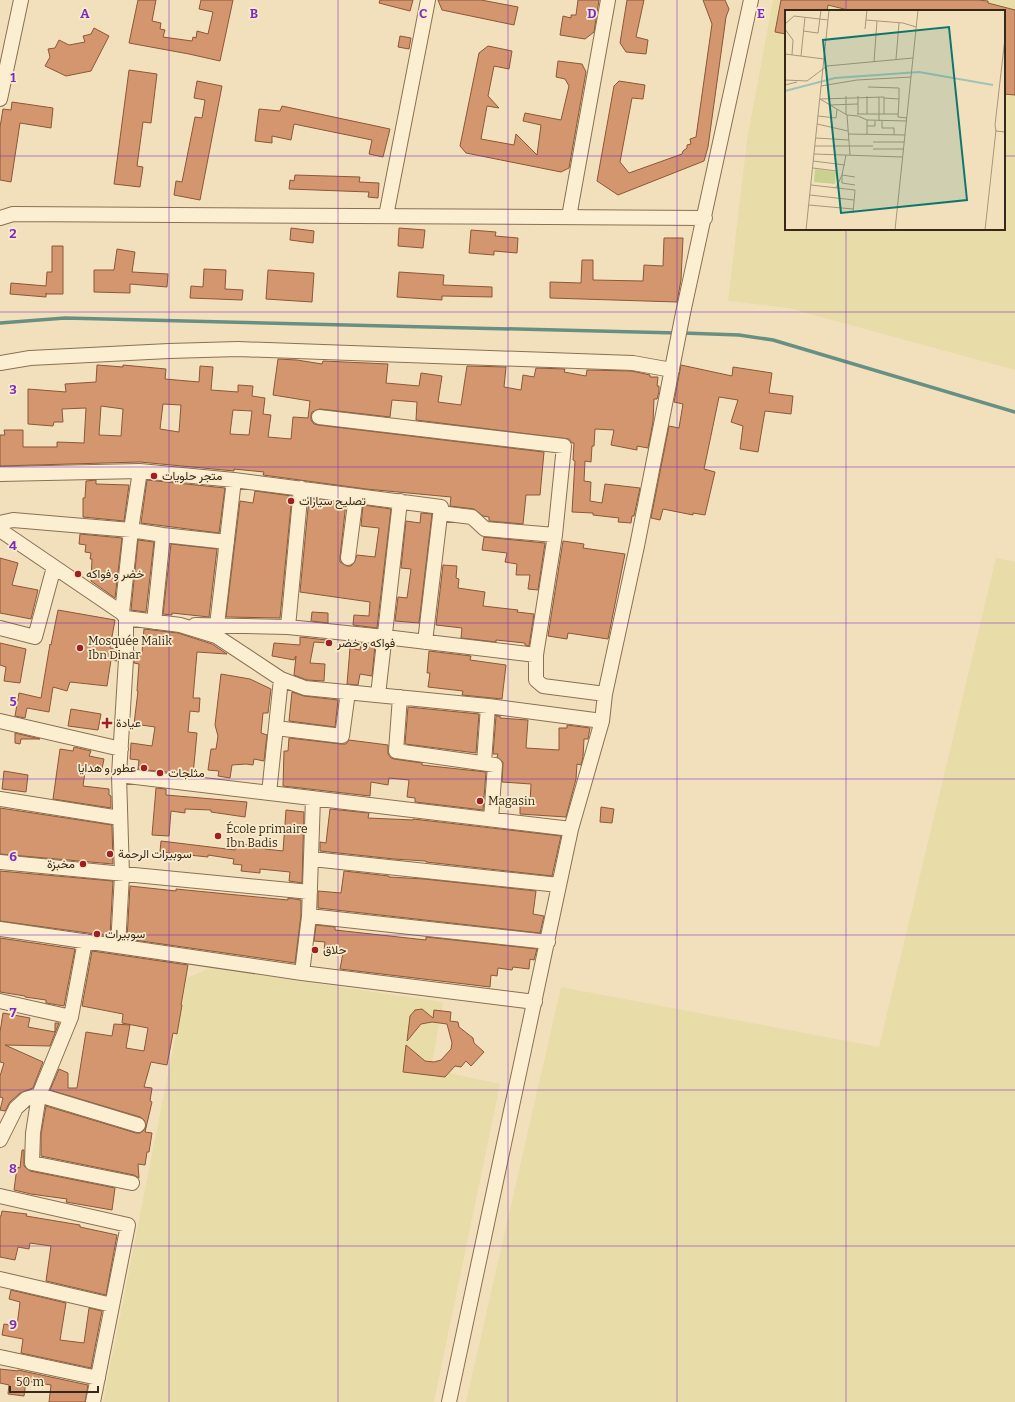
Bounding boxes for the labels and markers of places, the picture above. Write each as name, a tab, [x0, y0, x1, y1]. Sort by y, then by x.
place label: متجر حلويات	[162, 469, 222, 484]
marker: متجر حلويات	[149, 471, 159, 481]
place label: تصليح سيارات	[299, 494, 366, 510]
marker: تصليح سيارات	[286, 496, 296, 506]
place label: خضر و فواكه	[86, 567, 144, 582]
marker: خضر و فواكه	[73, 569, 83, 579]
place label: Mosquée Malik Ibn Dinar	[88, 634, 172, 662]
place label: فواكه و خضر	[336, 636, 395, 651]
marker: فواكه و خضر	[324, 638, 334, 648]
marker: Mosquée Malik Ibn Dinar	[75, 643, 85, 653]
place label: عيادة	[116, 716, 141, 730]
marker: عيادة	[101, 717, 113, 729]
place label: عطور و هدايا	[78, 761, 136, 776]
marker: عطور و هدايا	[139, 763, 149, 773]
place label: مثلجات	[168, 766, 205, 780]
marker: مثلجات	[155, 768, 165, 778]
place label: Magasin	[488, 794, 536, 808]
marker: Magasin	[475, 796, 485, 806]
place label: École primaire Ibn Badis	[226, 821, 308, 850]
marker: École primaire Ibn Badis	[213, 831, 223, 841]
place label: سوبيرات الرحمة	[118, 847, 192, 862]
marker: سوبيرات الرحمة	[105, 849, 115, 859]
place label: مخبزة	[47, 857, 75, 872]
marker: مخبزة	[78, 859, 88, 869]
place label: سوبيرات	[105, 927, 145, 942]
marker: سوبيرات	[92, 929, 102, 939]
place label: حلاق	[323, 943, 347, 957]
marker: حلاق	[310, 945, 320, 955]

